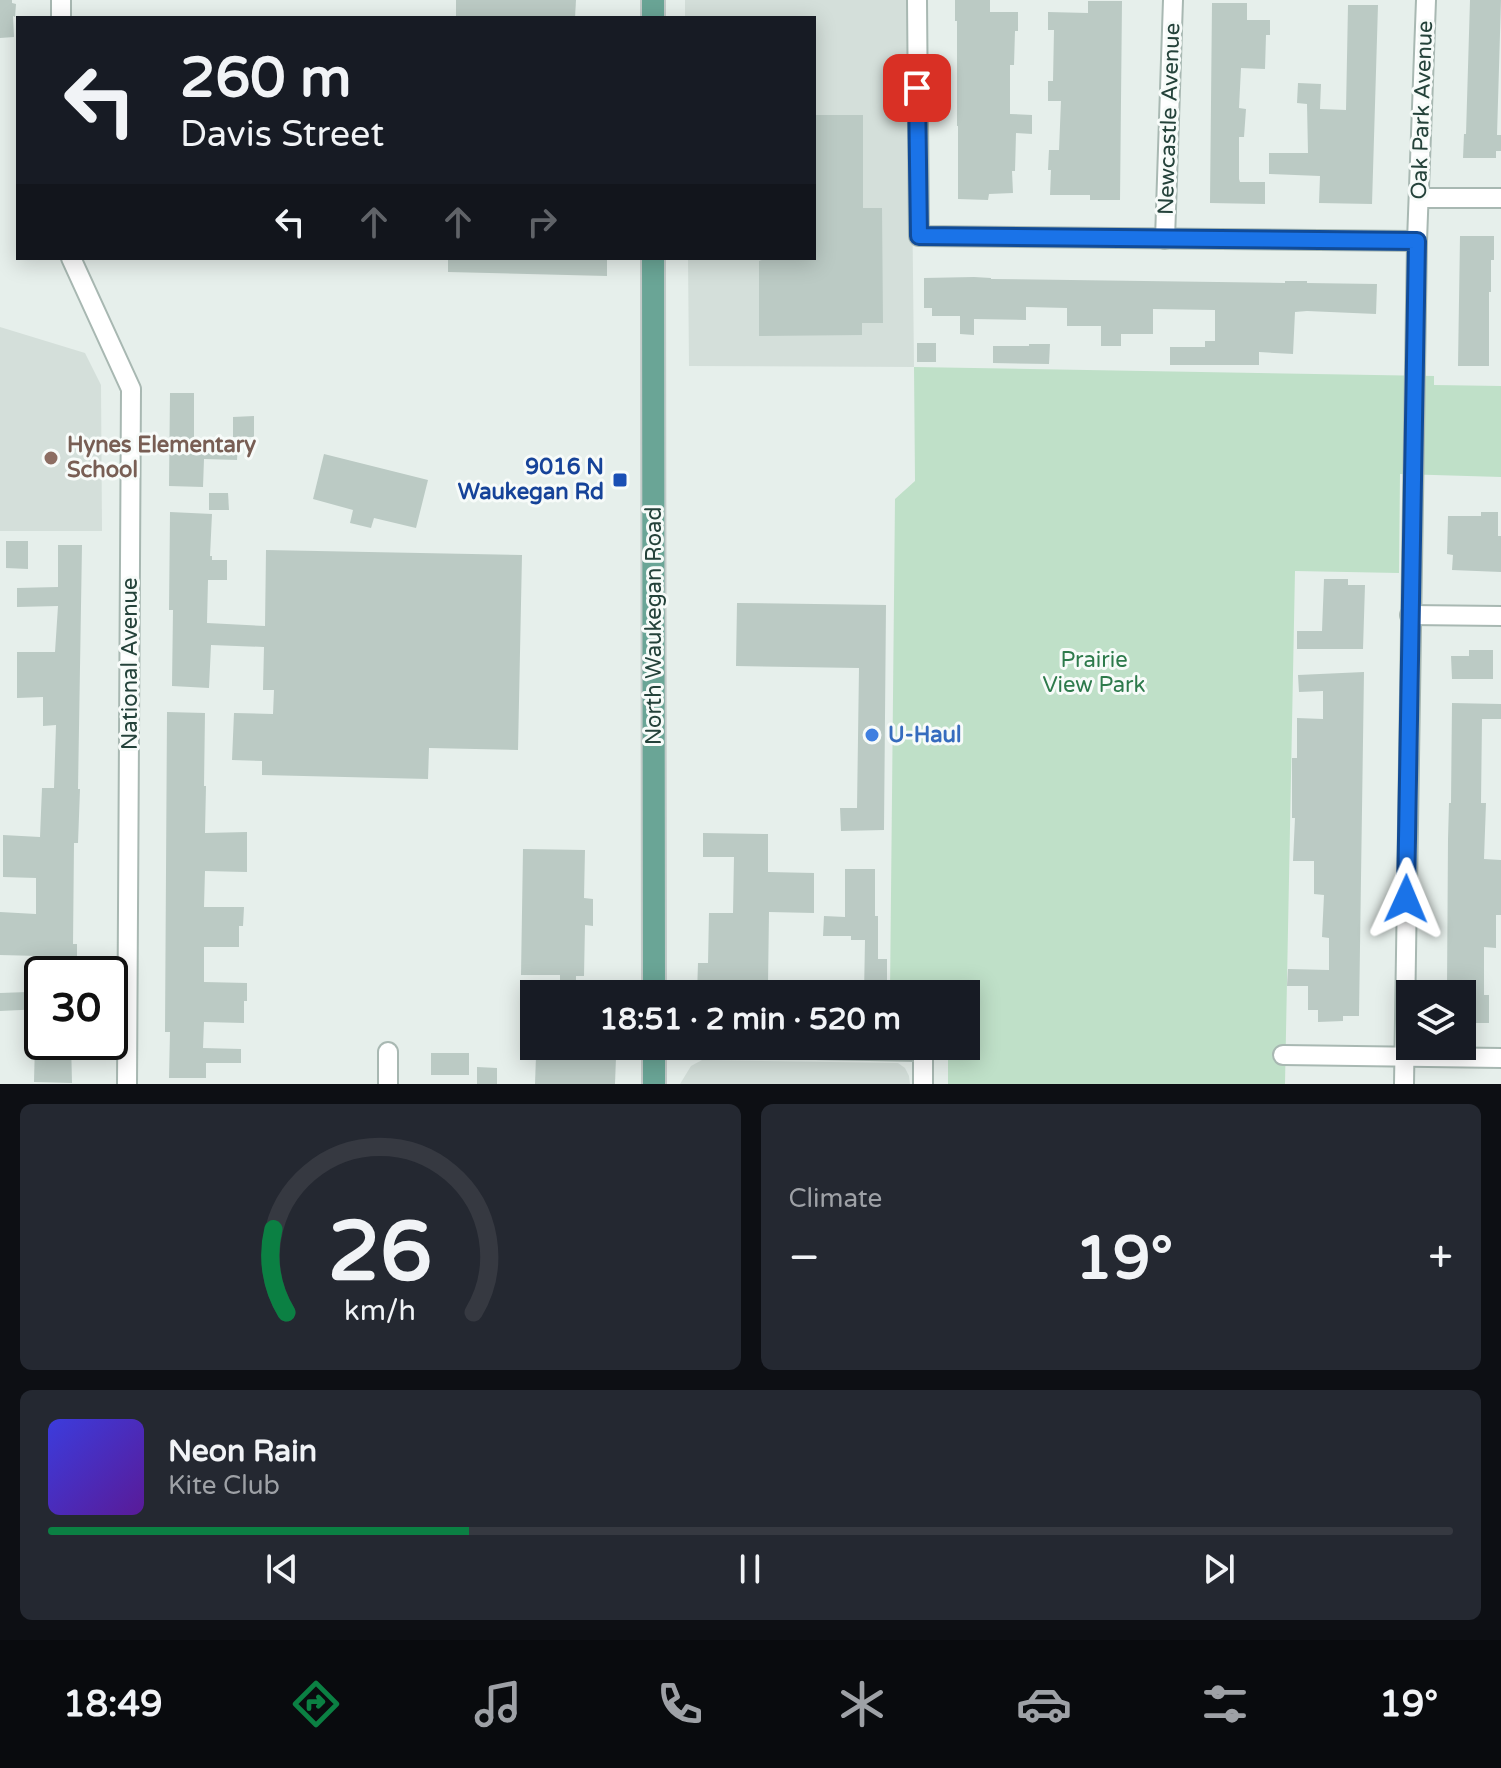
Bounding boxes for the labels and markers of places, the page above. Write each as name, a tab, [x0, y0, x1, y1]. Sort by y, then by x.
pin	[883, 54, 951, 122]
place label: Hynes Elementary School	[67, 432, 256, 483]
marker: Hynes Elementary School	[42, 449, 60, 467]
place label: 9016 N Waukegan Rd	[458, 454, 604, 505]
marker: 9016 N Waukegan Rd	[611, 471, 629, 489]
place label: U-Haul	[888, 722, 961, 748]
marker: U-Haul	[863, 726, 881, 744]

